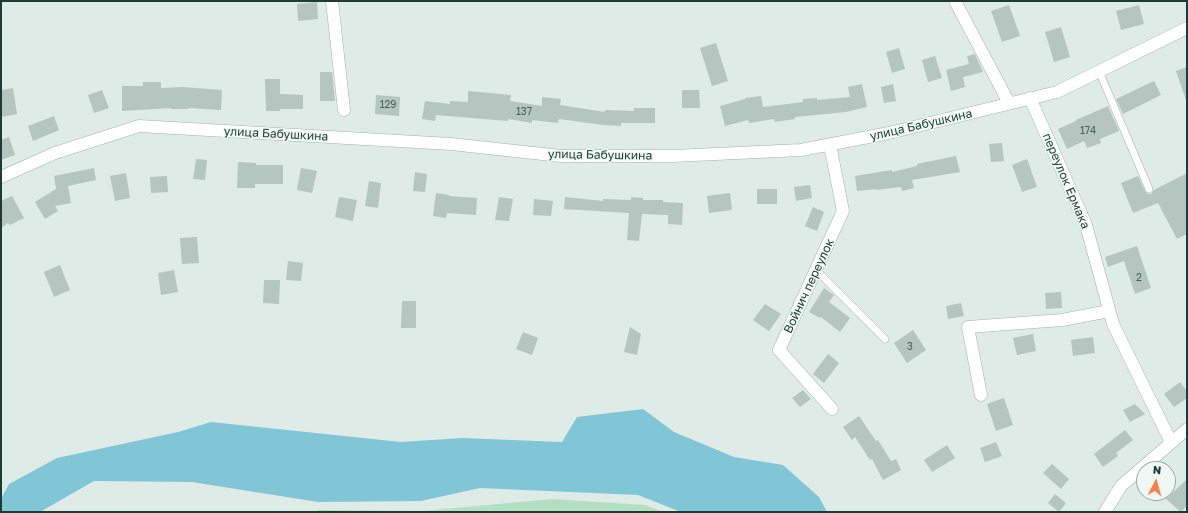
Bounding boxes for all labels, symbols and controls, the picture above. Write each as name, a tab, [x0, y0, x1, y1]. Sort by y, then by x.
house number: 129	[380, 99, 396, 111]
house number: 137	[516, 106, 532, 118]
street label: улица Бабушкина	[868, 106, 974, 144]
street label: улица Бабушкина	[223, 124, 329, 144]
house number: 174	[1080, 125, 1096, 137]
street label: переулок Ермака	[1039, 131, 1093, 231]
street label: улица Бабушкина	[548, 147, 652, 163]
street label: Войнич переулок	[781, 236, 837, 336]
house number: 2	[1136, 272, 1142, 284]
house number: 3	[907, 341, 913, 353]
north arrow	[1136, 461, 1176, 501]
text: N	[1152, 463, 1162, 476]

